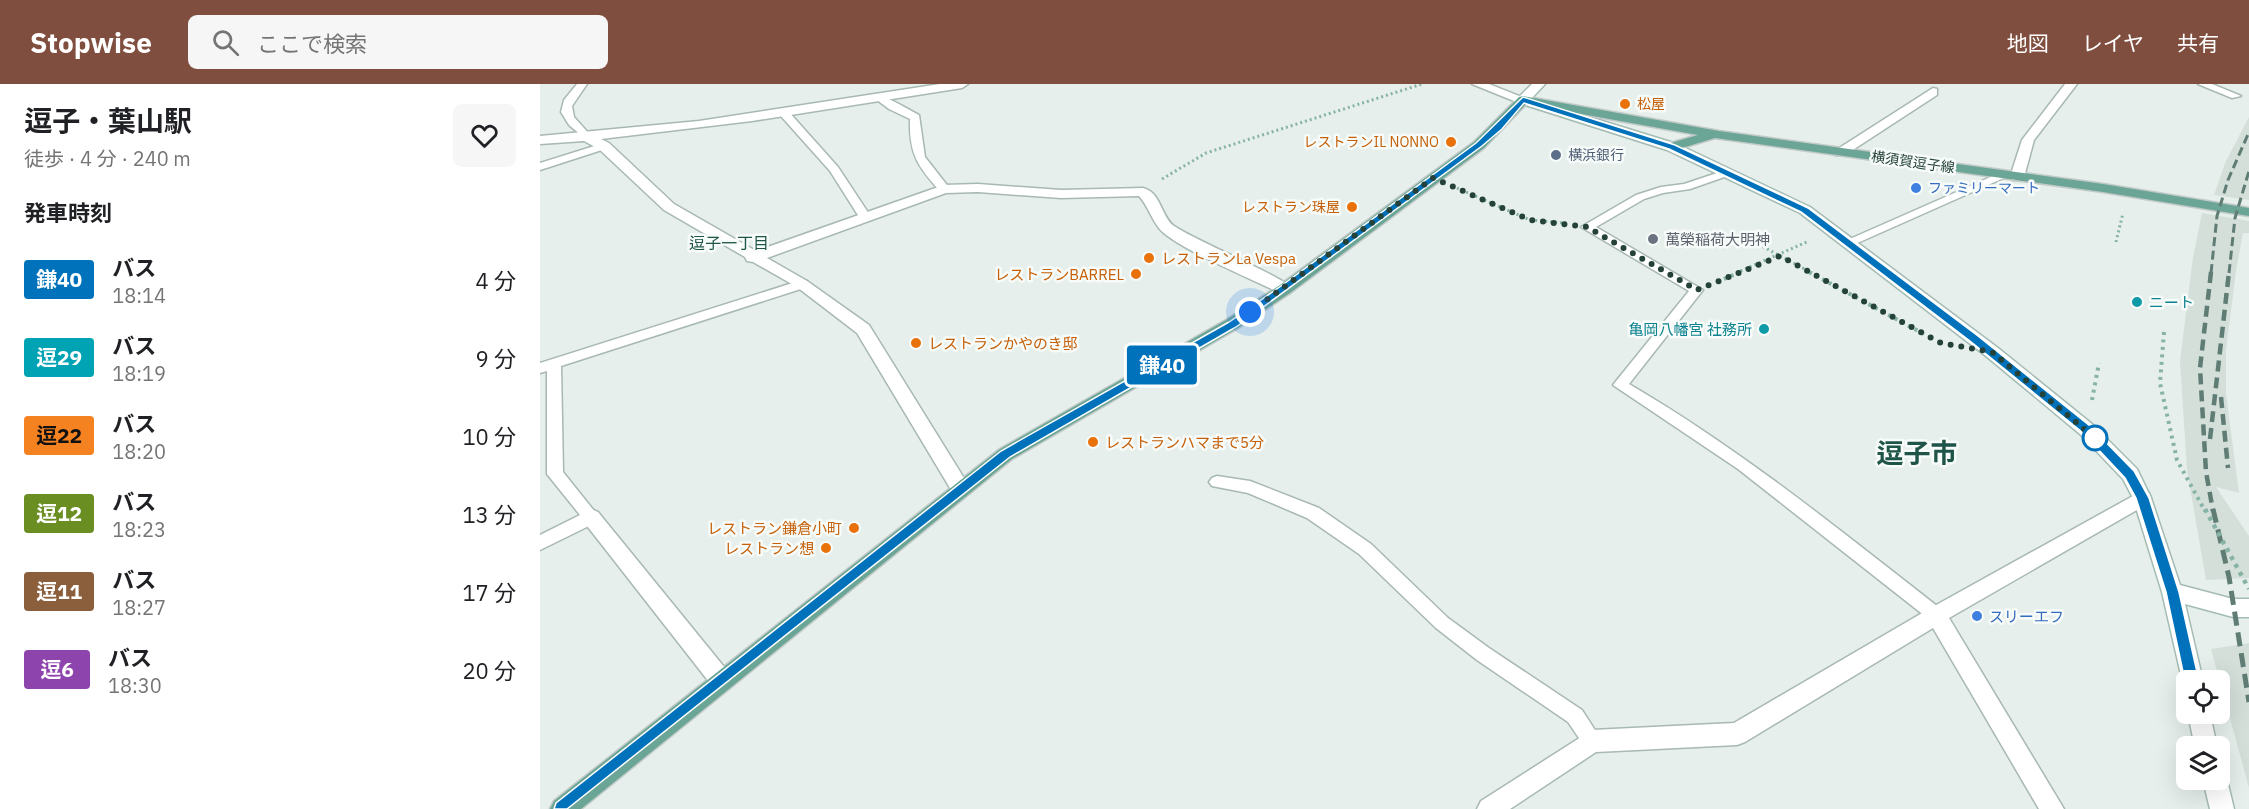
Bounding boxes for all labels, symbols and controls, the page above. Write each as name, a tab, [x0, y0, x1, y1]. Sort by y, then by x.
search box	[188, 15, 608, 69]
text: Stopwise	[30, 24, 152, 61]
icon: search	[209, 26, 242, 59]
text: ここで検索	[257, 29, 367, 58]
text: 地図	[2007, 29, 2049, 57]
text: レイヤ	[2082, 29, 2144, 57]
text: 共有	[2177, 29, 2219, 57]
place label: 松屋	[1637, 95, 1665, 113]
marker: 松屋	[1618, 97, 1632, 111]
text: 逗子・葉山駅	[24, 102, 192, 139]
button: heart	[453, 104, 516, 167]
place label: レストランIL NONNO	[1304, 133, 1439, 151]
marker: レストランIL NONNO	[1444, 135, 1458, 149]
text: 徒歩 · 4 分 · 240 m	[24, 145, 191, 172]
place label: 横浜銀行	[1568, 146, 1624, 164]
street label: 横須賀逗子線	[1870, 147, 1956, 177]
marker: 横浜銀行	[1549, 148, 1563, 162]
place label: ファミリーマート	[1928, 179, 2040, 197]
marker: ファミリーマート	[1909, 181, 1923, 195]
text: 発車時刻	[24, 198, 112, 227]
place label: レストラン珠屋	[1242, 198, 1340, 216]
marker: レストラン珠屋	[1345, 200, 1359, 214]
place label: 萬榮稲荷大明神	[1665, 230, 1770, 249]
marker: 萬榮稲荷大明神	[1646, 232, 1660, 246]
district label: 逗子一丁目	[689, 233, 769, 253]
place label: レストランLa Vespa	[1161, 249, 1296, 268]
marker: レストランLa Vespa	[1142, 251, 1156, 265]
text: バス	[112, 253, 156, 282]
text: 鎌40	[36, 265, 82, 293]
place label: レストランBARREL	[994, 265, 1124, 284]
text: 4 分	[476, 266, 516, 295]
marker: レストランBARREL	[1129, 267, 1143, 281]
text: 18:14	[112, 282, 166, 309]
place label: ニート	[2149, 293, 2194, 312]
marker: ニート	[2130, 295, 2144, 309]
your location	[1235, 297, 1265, 327]
place label: 亀岡八幡宮 社務所	[1628, 320, 1752, 339]
marker: 亀岡八幡宮 社務所	[1757, 322, 1771, 336]
text: バス	[112, 331, 156, 360]
place label: レストランかやのき邸	[928, 334, 1078, 353]
marker: レストランかやのき邸	[909, 336, 923, 350]
text: 逗29	[36, 343, 82, 371]
text: 9 分	[476, 344, 516, 373]
line badge: 鎌40	[1128, 346, 1196, 384]
text: 鎌40	[1139, 351, 1185, 379]
text: 18:19	[112, 360, 166, 387]
text: バス	[112, 409, 156, 438]
text: 逗22	[36, 421, 82, 449]
text: 10 分	[462, 422, 516, 451]
unlabelled marker	[2082, 425, 2108, 451]
place label: レストランハマまで5分	[1105, 433, 1264, 452]
marker: レストランハマまで5分	[1086, 435, 1100, 449]
district label: 逗子市	[1877, 435, 1958, 470]
text: 18:20	[112, 438, 166, 465]
text: バス	[112, 487, 156, 516]
text: 逗12	[36, 499, 82, 527]
text: 13 分	[462, 500, 516, 529]
text: 18:23	[112, 516, 166, 543]
place label: レストラン鎌倉小町	[707, 519, 842, 538]
marker: レストラン鎌倉小町	[847, 521, 861, 535]
place label: レストラン想	[724, 539, 814, 558]
marker: レストラン想	[819, 541, 833, 555]
text: バス	[112, 565, 156, 594]
text: 逗11	[36, 577, 82, 605]
text: 17 分	[462, 578, 516, 607]
text: 18:27	[112, 594, 166, 621]
place label: スリーエフ	[1989, 607, 2064, 626]
marker: スリーエフ	[1970, 609, 1984, 623]
text: バス	[108, 643, 152, 672]
text: 逗6	[40, 655, 74, 683]
text: 20 分	[462, 656, 516, 685]
map controls	[2176, 670, 2230, 790]
button: locate	[2176, 670, 2230, 724]
text: 18:30	[108, 672, 162, 699]
button: layers	[2176, 736, 2230, 790]

